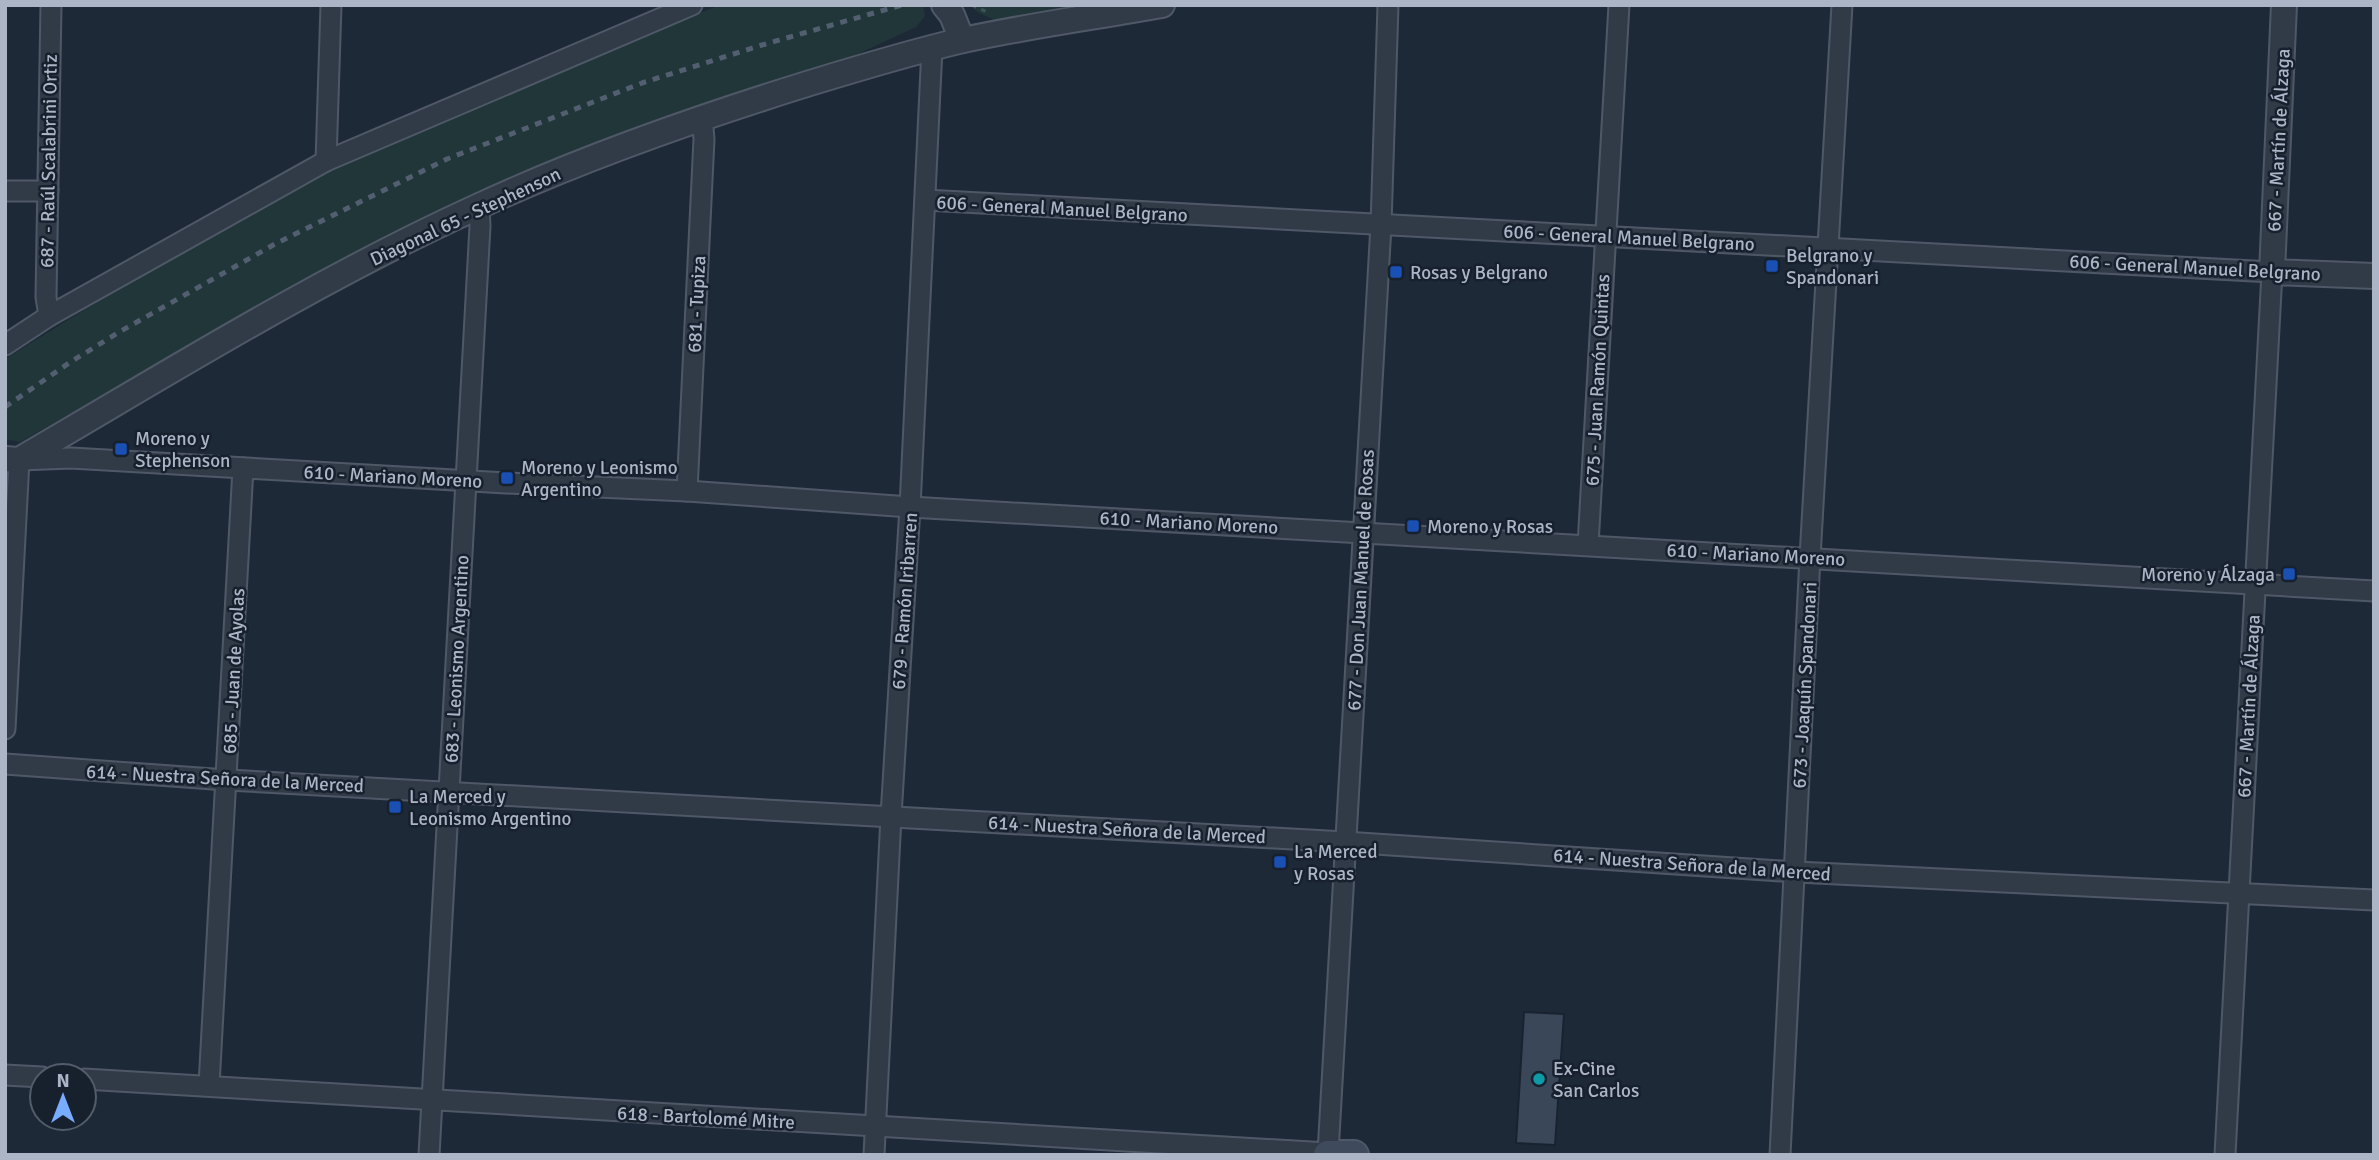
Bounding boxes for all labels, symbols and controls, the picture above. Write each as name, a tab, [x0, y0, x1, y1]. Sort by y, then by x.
street label: 667 - Martín de Álzaga	[2262, 48, 2296, 232]
street label: 687 - Raúl Scalabrini Ortiz	[35, 54, 63, 268]
street label: Diagonal 65 - Stephenson	[366, 162, 565, 272]
street label: 606 - General Manuel Belgrano	[936, 190, 1188, 228]
street label: 606 - General Manuel Belgrano	[1503, 219, 1755, 257]
place label: Belgrano y Spandonari	[1786, 244, 1879, 290]
street label: 606 - General Manuel Belgrano	[2069, 249, 2321, 287]
street label: 681 - Tupiza	[682, 255, 712, 353]
marker: Belgrano y Spandonari	[1764, 258, 1780, 274]
place label: Rosas y Belgrano	[1410, 261, 1548, 285]
marker: Rosas y Belgrano	[1388, 264, 1404, 280]
street label: 675 - Juan Ramón Quintas	[1580, 273, 1616, 487]
place label: Moreno y Stephenson	[135, 427, 230, 473]
marker: Moreno y Stephenson	[113, 441, 129, 457]
street label: 677 - Don Juan Manuel de Rosas	[1342, 449, 1380, 711]
place label: Moreno y Leonismo Argentino	[521, 456, 678, 502]
street label: 610 - Mariano Moreno	[303, 460, 483, 494]
marker: Moreno y Leonismo Argentino	[499, 470, 515, 486]
street label: 610 - Mariano Moreno	[1099, 506, 1279, 540]
street label: 679 - Ramón Iribarren	[887, 512, 923, 690]
place label: Moreno y Rosas	[1427, 515, 1553, 539]
marker: Moreno y Rosas	[1405, 518, 1421, 534]
street label: 610 - Mariano Moreno	[1666, 538, 1846, 572]
street label: 683 - Leonismo Argentino	[440, 554, 474, 764]
place label: Moreno y Álzaga	[2141, 563, 2275, 587]
marker: Moreno y Álzaga	[2281, 566, 2297, 582]
street label: 673 - Joaquín Spandonari	[1788, 581, 1822, 789]
street label: 685 - Juan de Ayolas	[218, 587, 250, 755]
street label: 667 - Martín de Álzaga	[2232, 614, 2266, 798]
street label: 614 - Nuestra Señora de la Merced	[85, 760, 365, 798]
place label: La Merced y Leonismo Argentino	[409, 785, 571, 831]
marker: La Merced y Leonismo Argentino	[387, 799, 403, 815]
street label: 614 - Nuestra Señora de la Merced	[987, 811, 1267, 849]
place label: La Merced y Rosas	[1294, 840, 1377, 886]
street label: 614 - Nuestra Señora de la Merced	[1552, 843, 1832, 887]
marker: La Merced y Rosas	[1272, 854, 1288, 870]
place label: Ex-Cine San Carlos	[1553, 1057, 1639, 1103]
north arrow	[28, 1062, 98, 1132]
text: N	[56, 1069, 70, 1093]
marker: Ex-Cine San Carlos	[1531, 1071, 1547, 1087]
street label: 618 - Bartolomé Mitre	[616, 1101, 795, 1135]

